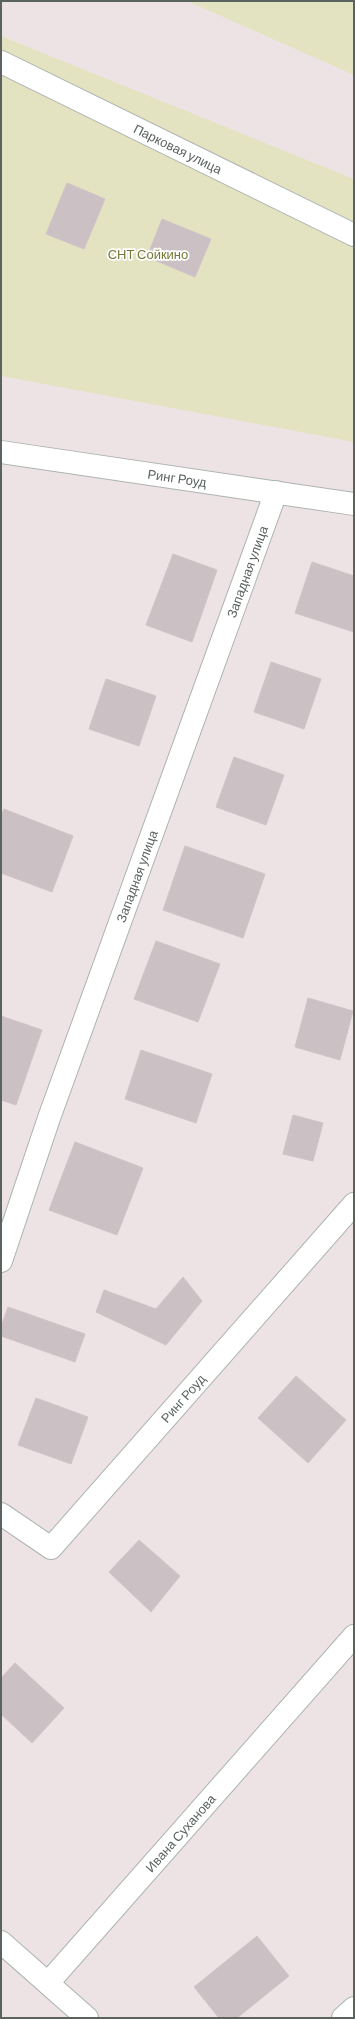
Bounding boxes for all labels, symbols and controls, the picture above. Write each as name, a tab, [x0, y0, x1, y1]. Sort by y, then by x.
street label: Парковая улица	[131, 120, 225, 177]
park label: СНТ Сойкино	[108, 246, 188, 262]
street label: Ринг Роуд	[147, 466, 208, 490]
street label: Западная улица	[223, 523, 271, 620]
street label: Западная улица	[113, 827, 161, 924]
street label: Ринг Роуд	[157, 1370, 209, 1426]
street label: Ивана Суханова	[142, 1790, 219, 1875]

